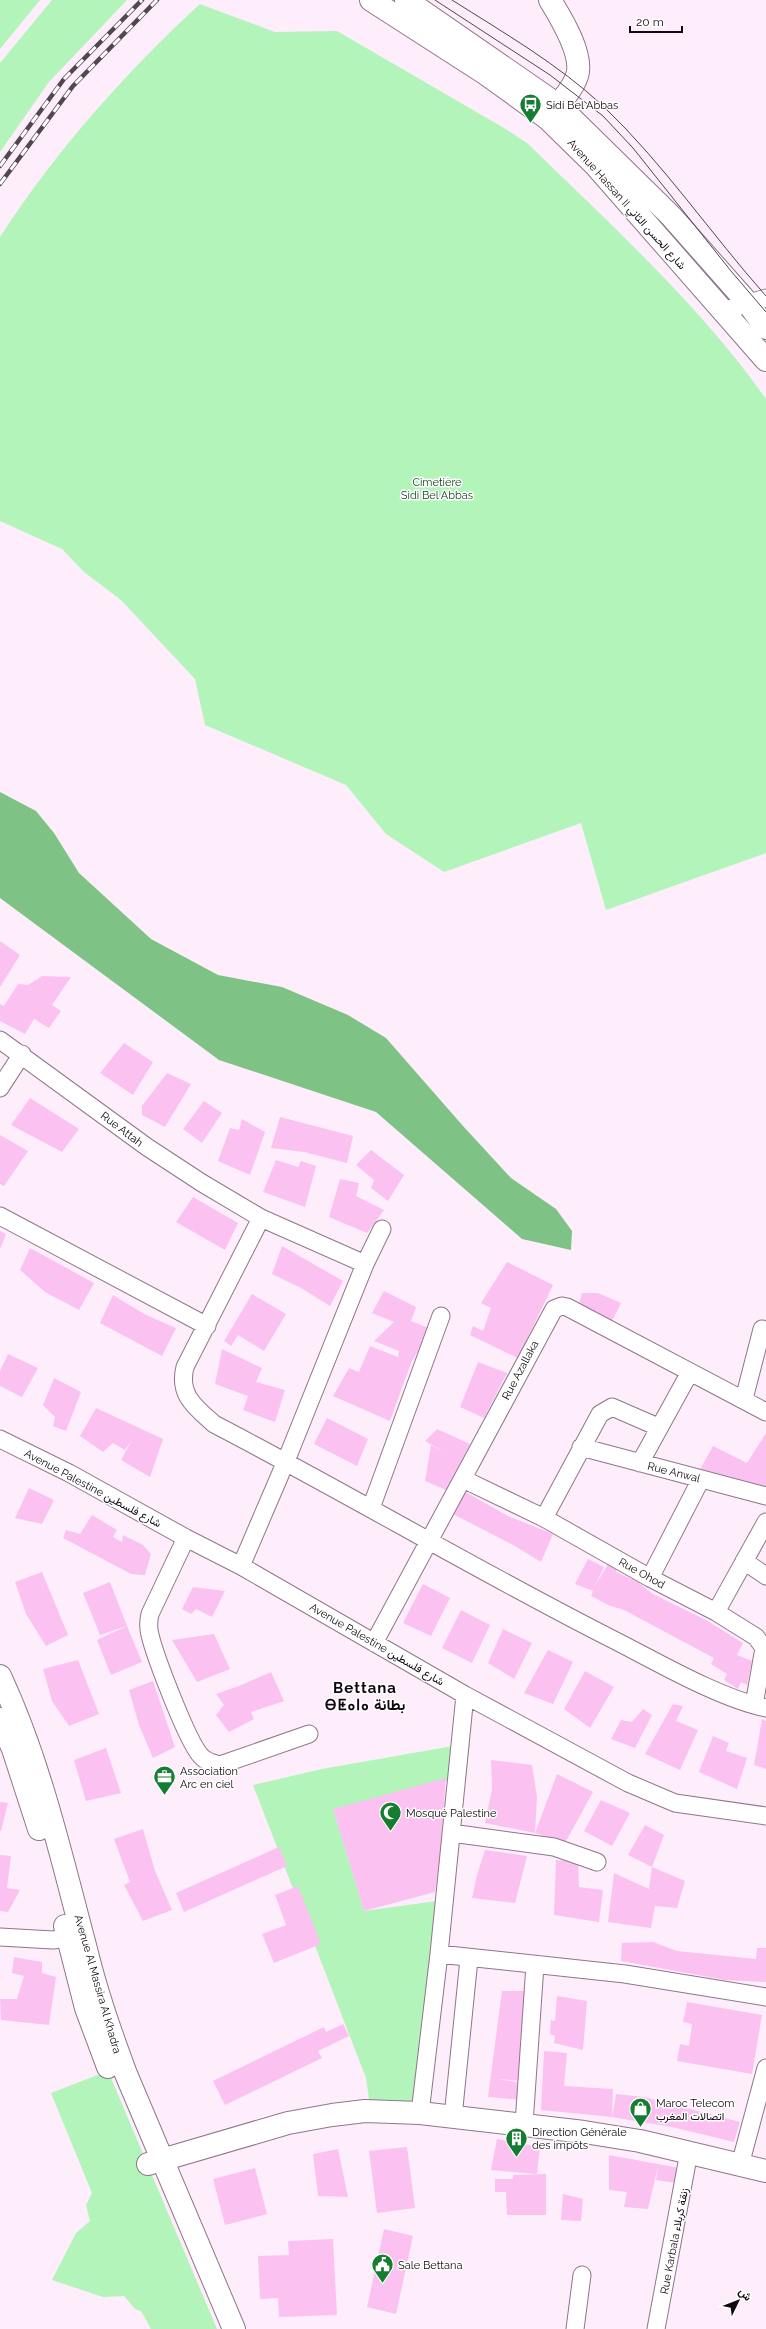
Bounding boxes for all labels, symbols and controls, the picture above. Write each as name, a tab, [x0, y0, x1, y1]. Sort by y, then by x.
scale bar	[630, 8, 682, 34]
text: 20 m	[636, 15, 664, 29]
bus stop icon: Sidi Bel Abbas	[517, 92, 543, 125]
place label: Sidi Bel Abbas	[546, 99, 618, 112]
street label: Avenue Hassan II شارع الحسن الثاني	[562, 137, 689, 274]
park label: Cimetière Sidi Bel Abbas	[401, 476, 473, 502]
street label: Rue Attah	[98, 1109, 145, 1149]
street label: Rue Azallaka	[499, 1338, 541, 1402]
street label: Avenue Palestine شارع فلسطين	[22, 1447, 164, 1531]
street label: Rue Anwal	[646, 1460, 702, 1485]
street label: Rue Ohod	[616, 1555, 667, 1592]
street label: Avenue Palestine شارع فلسطين	[307, 1601, 447, 1689]
district label: Bettana ⴱⵟⴰⵏⴰ بطانة	[325, 1679, 405, 1714]
office icon: Association Arc en ciel	[152, 1764, 178, 1797]
place label: Association Arc en ciel	[180, 1765, 238, 1791]
mosque icon: Mosqué Palestine	[378, 1800, 404, 1833]
place label: Mosqué Palestine	[406, 1807, 497, 1820]
street label: Avenue Al Massira Al Khadra	[71, 1913, 124, 2055]
shop icon: Maroc Telecom اتصالات المغرب	[627, 2096, 653, 2129]
place label: Maroc Telecom اتصالات المغرب	[656, 2097, 734, 2123]
building icon: Direction Générale des impôts	[503, 2125, 529, 2158]
place label: Direction Générale des impôts	[532, 2126, 627, 2152]
street label: Rue Karbala زنقة كربلاء	[658, 2187, 691, 2295]
public building icon: Sale Bettana	[370, 2252, 396, 2285]
place label: Sale Bettana	[398, 2259, 462, 2272]
north arrow	[718, 2281, 758, 2321]
text: ش	[736, 2285, 754, 2304]

